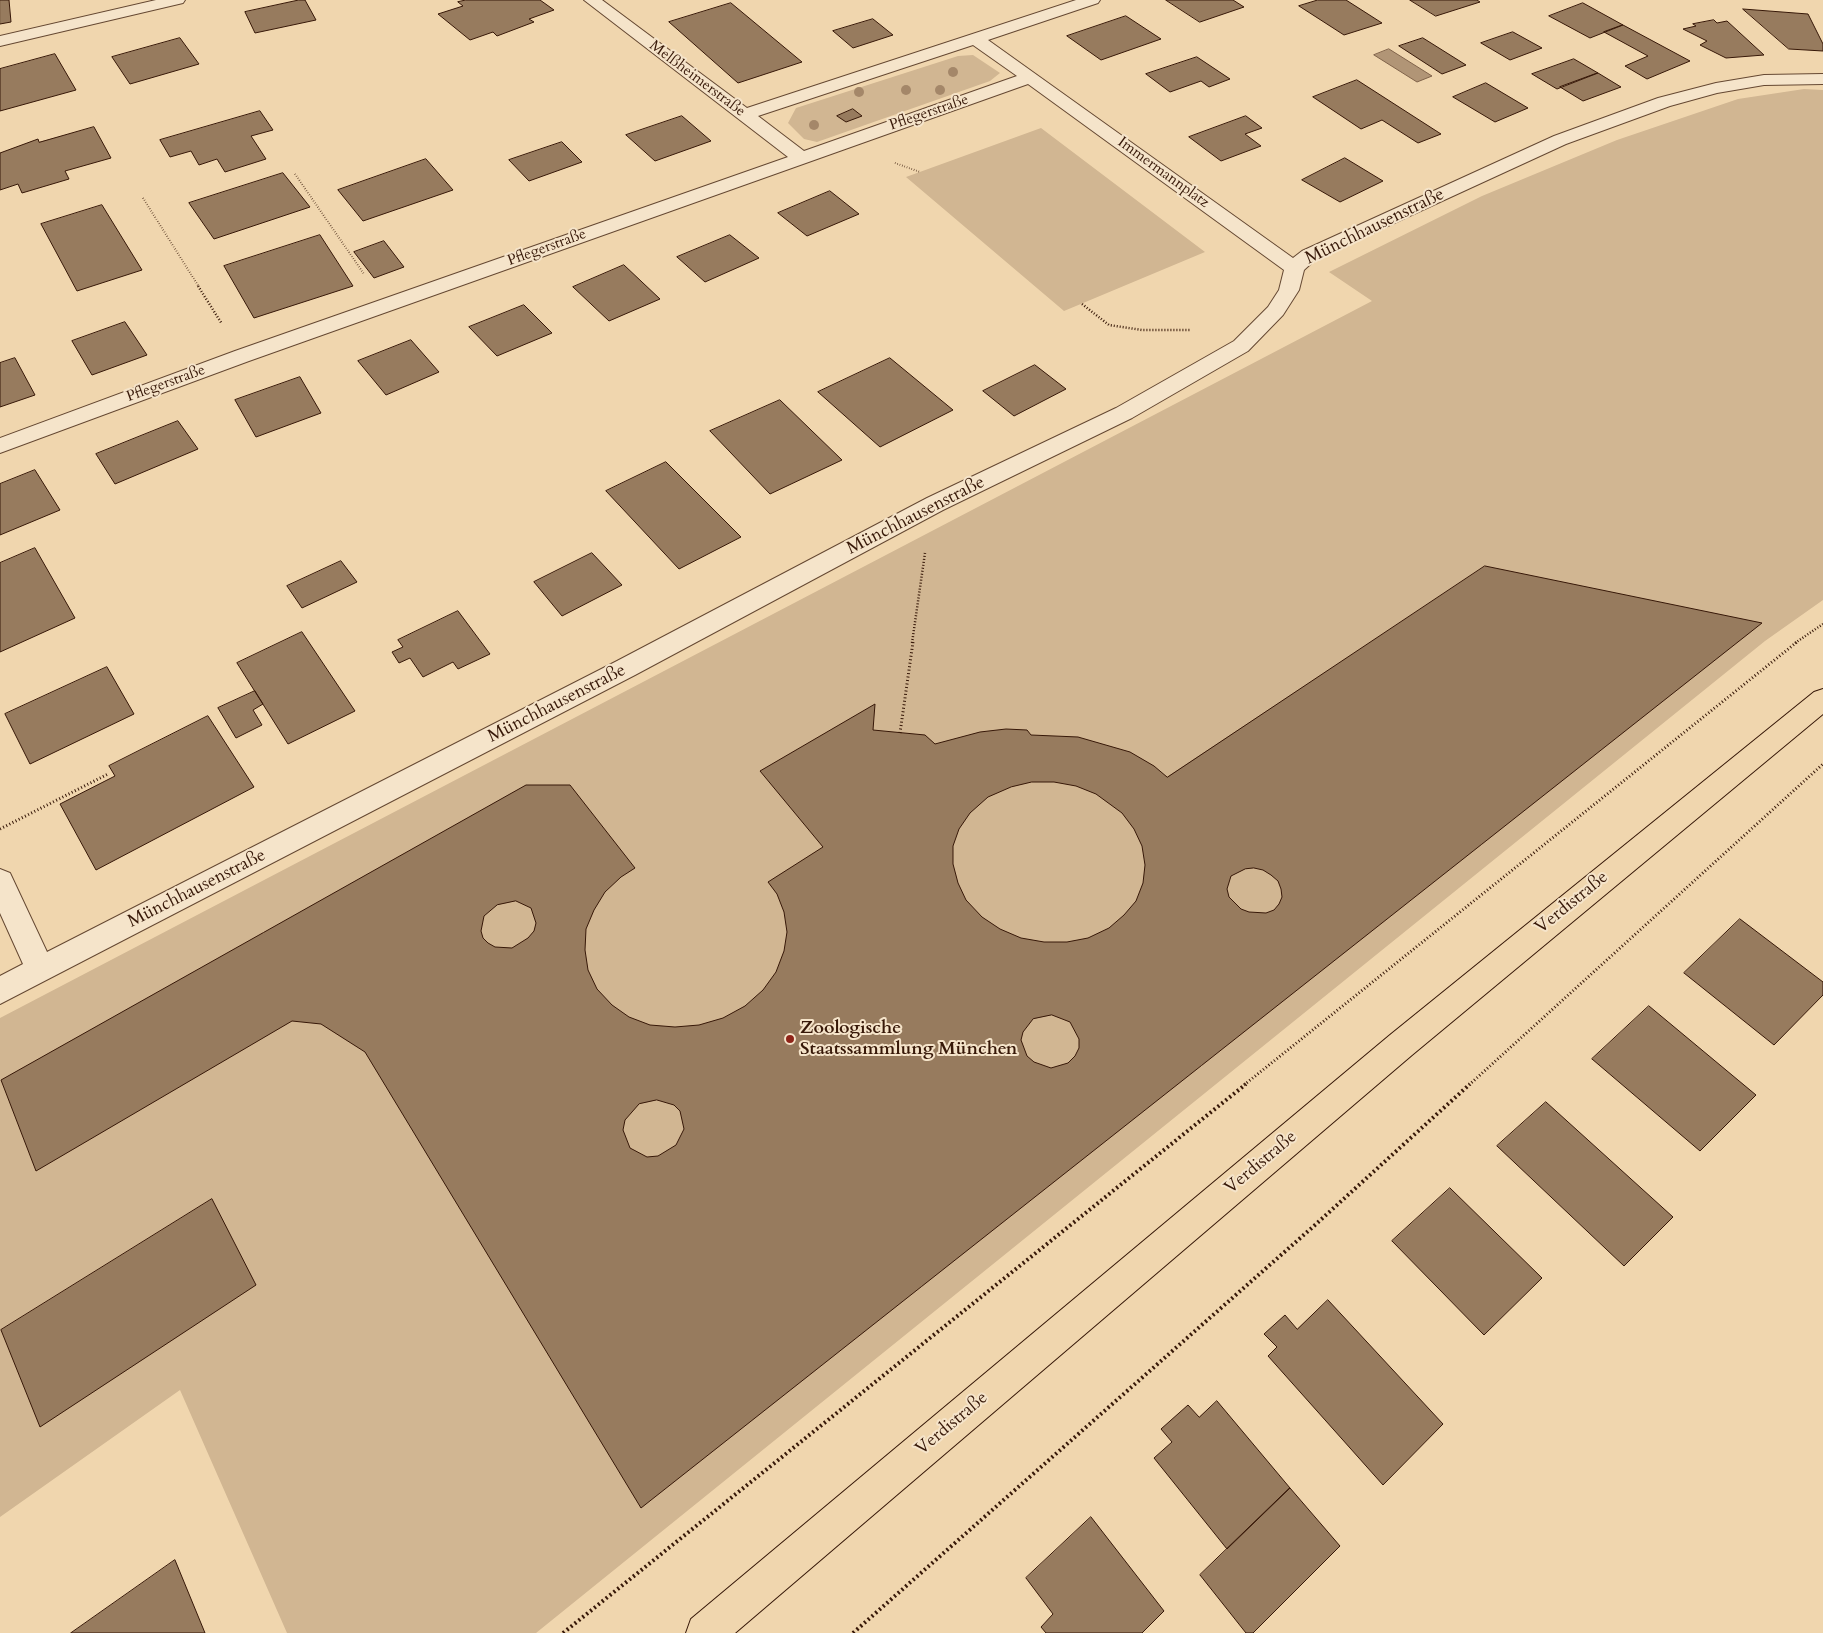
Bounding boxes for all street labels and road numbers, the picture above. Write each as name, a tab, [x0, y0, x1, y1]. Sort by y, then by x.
street label: Melßheimerstraße	[646, 37, 748, 121]
street label: Pflegerstraße	[887, 91, 971, 135]
street label: Immermannplatz	[1114, 134, 1212, 212]
street label: Münchhausenstraße	[1302, 184, 1448, 270]
street label: Pflegerstraße	[505, 225, 589, 271]
street label: Pflegerstraße	[124, 361, 208, 407]
street label: Münchhausenstraße	[843, 472, 989, 560]
street label: Münchhausenstraße	[484, 660, 630, 748]
street label: Münchhausenstraße	[124, 845, 270, 933]
street label: Verdistraße	[1531, 867, 1613, 939]
street label: Verdistraße	[1221, 1127, 1301, 1199]
street label: Verdistraße	[912, 1388, 992, 1460]

